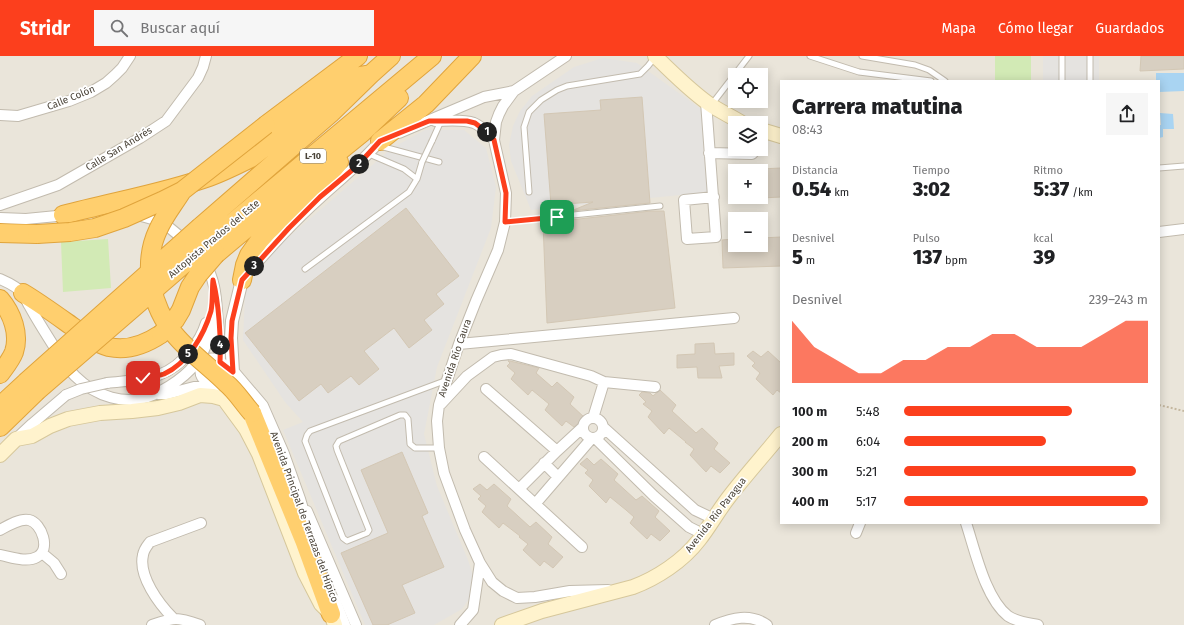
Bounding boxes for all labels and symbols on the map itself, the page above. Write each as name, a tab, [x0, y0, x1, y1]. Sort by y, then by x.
street label: Calle Colón	[45, 83, 97, 113]
pin: 1	[477, 122, 497, 142]
street label: Calle San Andrés	[84, 124, 155, 174]
road number: L-10	[300, 149, 326, 163]
pin: 2	[349, 154, 369, 174]
street label: Autopista Prados del Este	[166, 197, 262, 281]
pin	[540, 200, 574, 234]
pin: 3	[244, 256, 264, 276]
street label: Avenida Río Caura	[435, 317, 474, 399]
pin: 4	[210, 335, 230, 355]
pin: 5	[178, 344, 198, 364]
pin	[126, 361, 160, 395]
street label: Avenida Principal de Terrazas del Hípico	[267, 430, 342, 604]
street label: Avenida Río Paragua	[682, 474, 749, 555]

